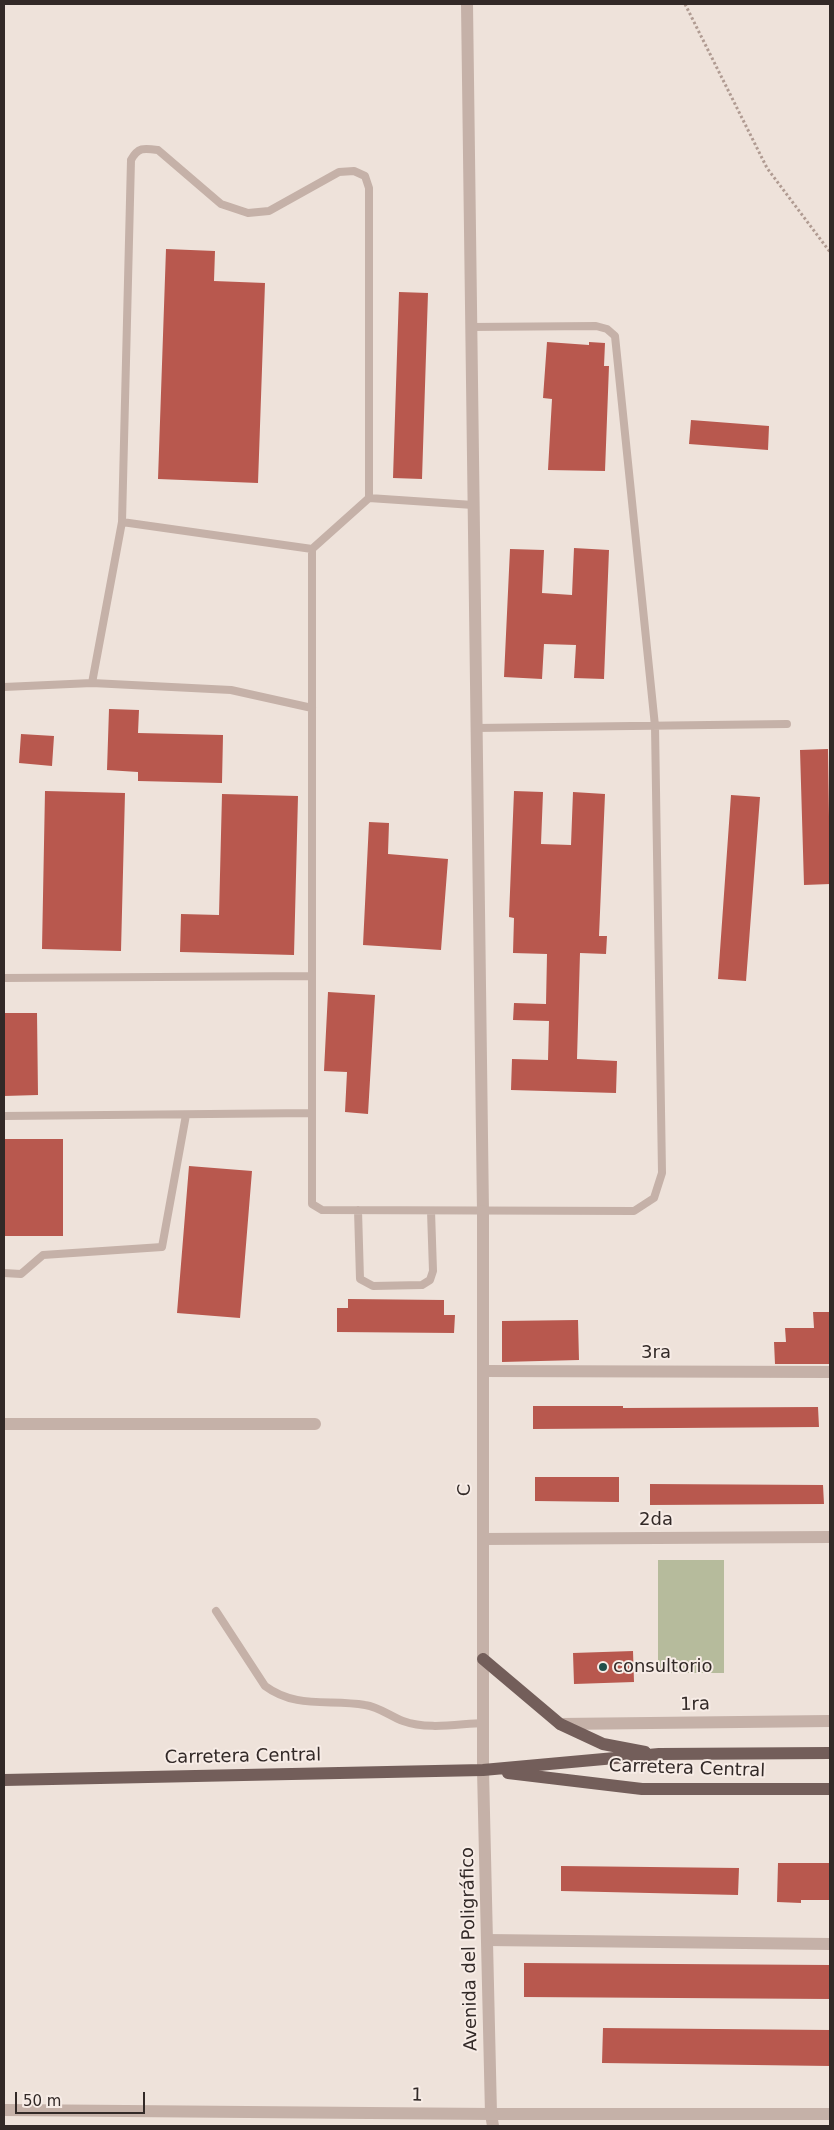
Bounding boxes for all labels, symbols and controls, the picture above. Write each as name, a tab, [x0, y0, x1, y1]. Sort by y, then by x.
street label: 3ra	[641, 1342, 671, 1364]
street label: C	[454, 1484, 476, 1496]
street label: 2da	[639, 1509, 673, 1531]
place label: consultorio	[613, 1656, 713, 1678]
marker: consultorio	[597, 1661, 609, 1673]
street label: 1ra	[680, 1694, 710, 1716]
street label: Carretera Central	[165, 1745, 321, 1769]
street label: Carretera Central	[608, 1755, 766, 1783]
street label: Avenida del Poligráfico	[457, 1847, 483, 2051]
scale bar	[18, 2082, 148, 2114]
street label: 1	[411, 2085, 423, 2107]
text: 50 m	[23, 2092, 61, 2110]

